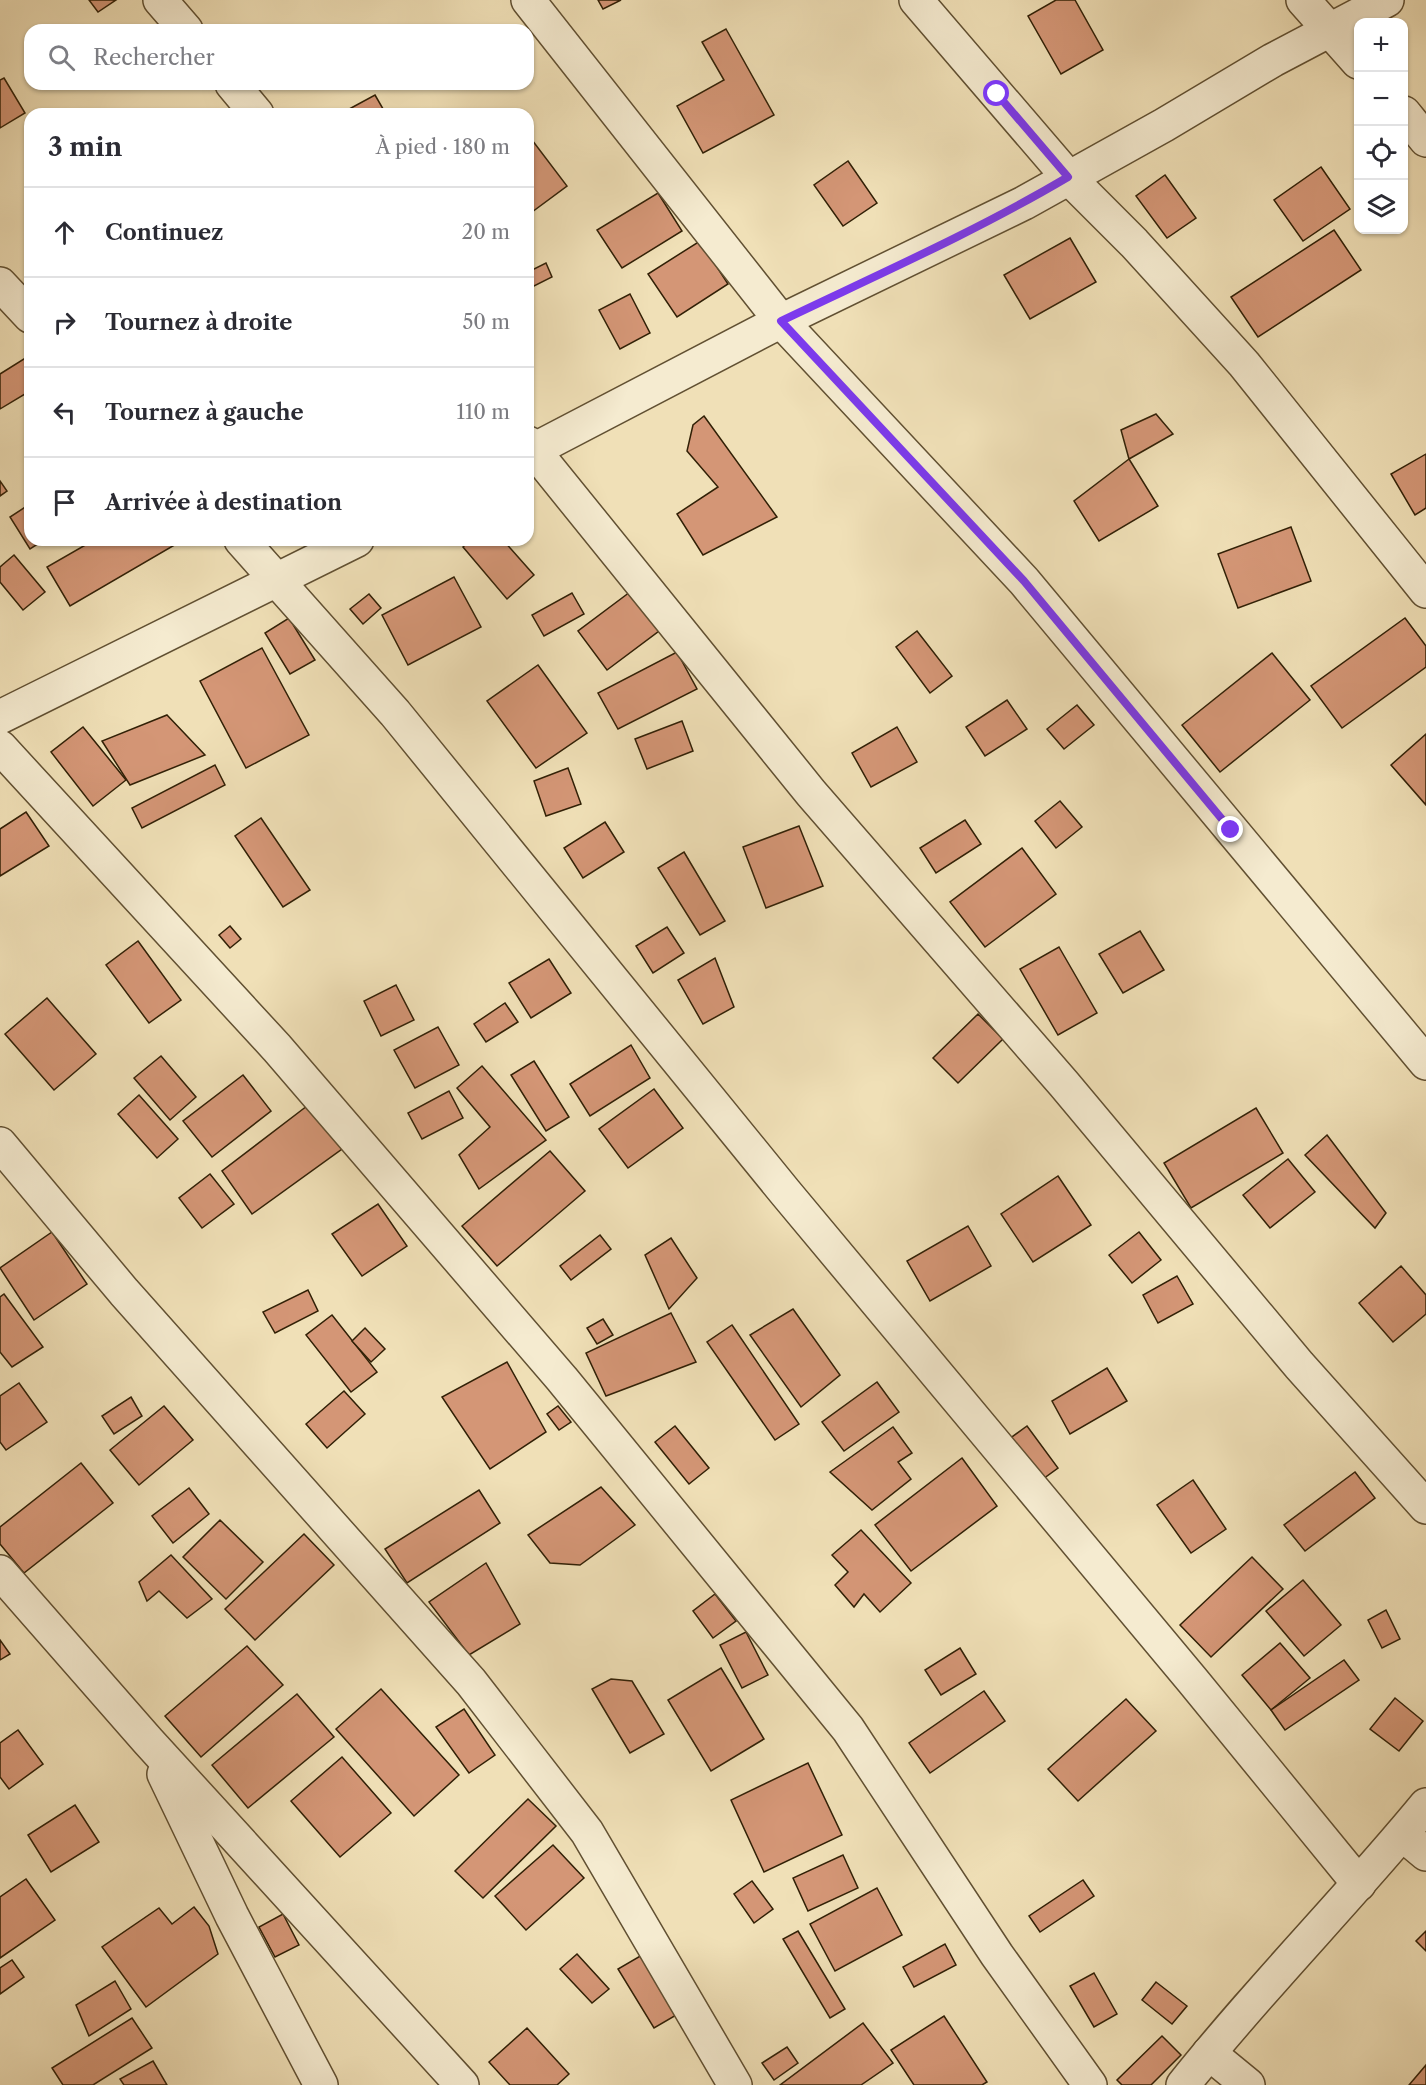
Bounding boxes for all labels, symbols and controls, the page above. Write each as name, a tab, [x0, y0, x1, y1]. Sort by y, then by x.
map controls	[1354, 18, 1408, 234]
button: +	[1354, 18, 1408, 72]
search box	[24, 24, 534, 90]
icon: search	[45, 41, 78, 74]
text: Rechercher	[93, 44, 215, 71]
button: −	[1354, 72, 1408, 126]
route start	[983, 80, 1009, 106]
button: locate	[1354, 126, 1408, 180]
text: 3 min	[48, 131, 122, 163]
text: À pied · 180 m	[376, 135, 510, 159]
button: layers	[1354, 180, 1408, 234]
icon: ahead	[48, 216, 81, 249]
text: Continuez	[105, 219, 224, 246]
text: 20 m	[462, 220, 510, 244]
icon: right	[48, 306, 81, 339]
text: Tournez à droite	[105, 309, 292, 336]
text: 50 m	[463, 310, 510, 334]
icon: left	[48, 396, 81, 429]
text: Tournez à gauche	[105, 399, 304, 426]
text: 110 m	[457, 400, 510, 424]
icon: arrive	[48, 486, 81, 519]
text: Arrivée à destination	[105, 489, 342, 516]
route end	[1217, 816, 1243, 842]

